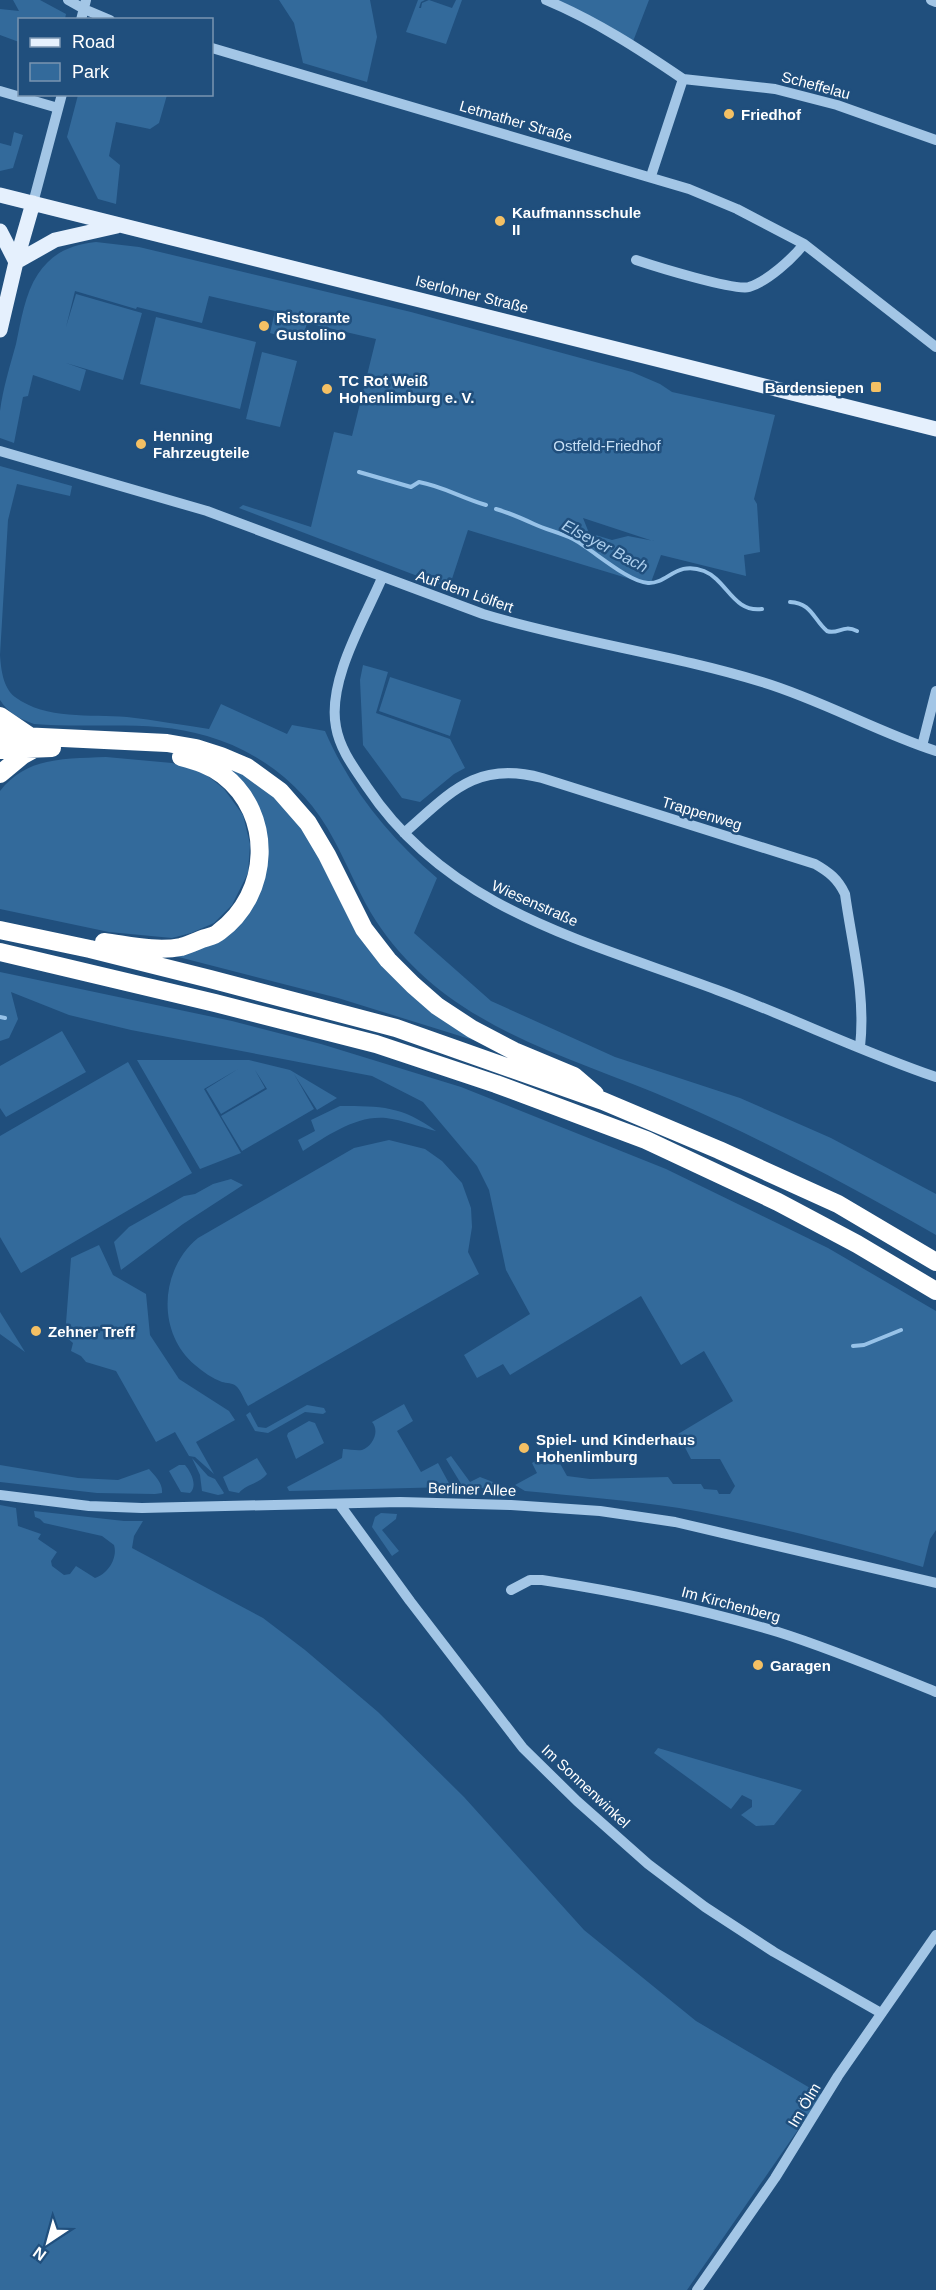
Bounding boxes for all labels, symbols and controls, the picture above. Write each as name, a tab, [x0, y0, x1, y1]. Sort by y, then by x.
legend	[18, 18, 213, 96]
text: Road	[72, 32, 115, 52]
text: Park	[72, 62, 110, 82]
street label: Scheffelau	[780, 68, 852, 102]
street label: Letmather Straße	[458, 97, 574, 145]
place label: Friedhof	[741, 106, 802, 123]
marker: Friedhof	[722, 107, 736, 121]
place label: Kaufmannsschule II	[512, 204, 641, 238]
marker: Kaufmannsschule II	[493, 214, 507, 228]
street label: Iserlohner Straße	[414, 272, 530, 316]
place label: Ristorante Gustolino	[276, 309, 350, 343]
marker: Ristorante Gustolino	[257, 319, 271, 333]
place label: TC Rot Weiß Hohenlimburg e. V.	[339, 372, 474, 406]
place label: Bardensiepen	[765, 379, 864, 396]
marker: Bardensiepen	[869, 380, 883, 394]
marker: TC Rot Weiß Hohenlimburg e. V.	[320, 382, 334, 396]
place label: Henning Fahrzeugteile	[153, 427, 250, 461]
marker: Henning Fahrzeugteile	[134, 437, 148, 451]
park label: Ostfeld-Friedhof	[553, 437, 662, 454]
water label: Elseyer Bach	[559, 516, 651, 576]
street label: Auf dem Lölfert	[414, 566, 517, 616]
street label: Trappenweg	[660, 793, 744, 833]
street label: Wiesenstraße	[489, 876, 581, 930]
place label: Zehner Treff	[48, 1323, 136, 1340]
marker: Zehner Treff	[29, 1324, 43, 1338]
place label: Spiel- und Kinderhaus Hohenlimburg	[536, 1431, 695, 1465]
marker: Spiel- und Kinderhaus Hohenlimburg	[517, 1441, 531, 1455]
street label: Berliner Allee	[428, 1479, 516, 1499]
street label: Im Kirchenberg	[680, 1583, 782, 1625]
place label: Garagen	[770, 1657, 831, 1674]
marker: Garagen	[751, 1658, 765, 1672]
street label: Im Sonnenwinkel	[538, 1741, 634, 1831]
street label: Im Ölm	[784, 2080, 824, 2130]
north arrow	[18, 2212, 78, 2272]
text: N	[30, 2243, 49, 2264]

